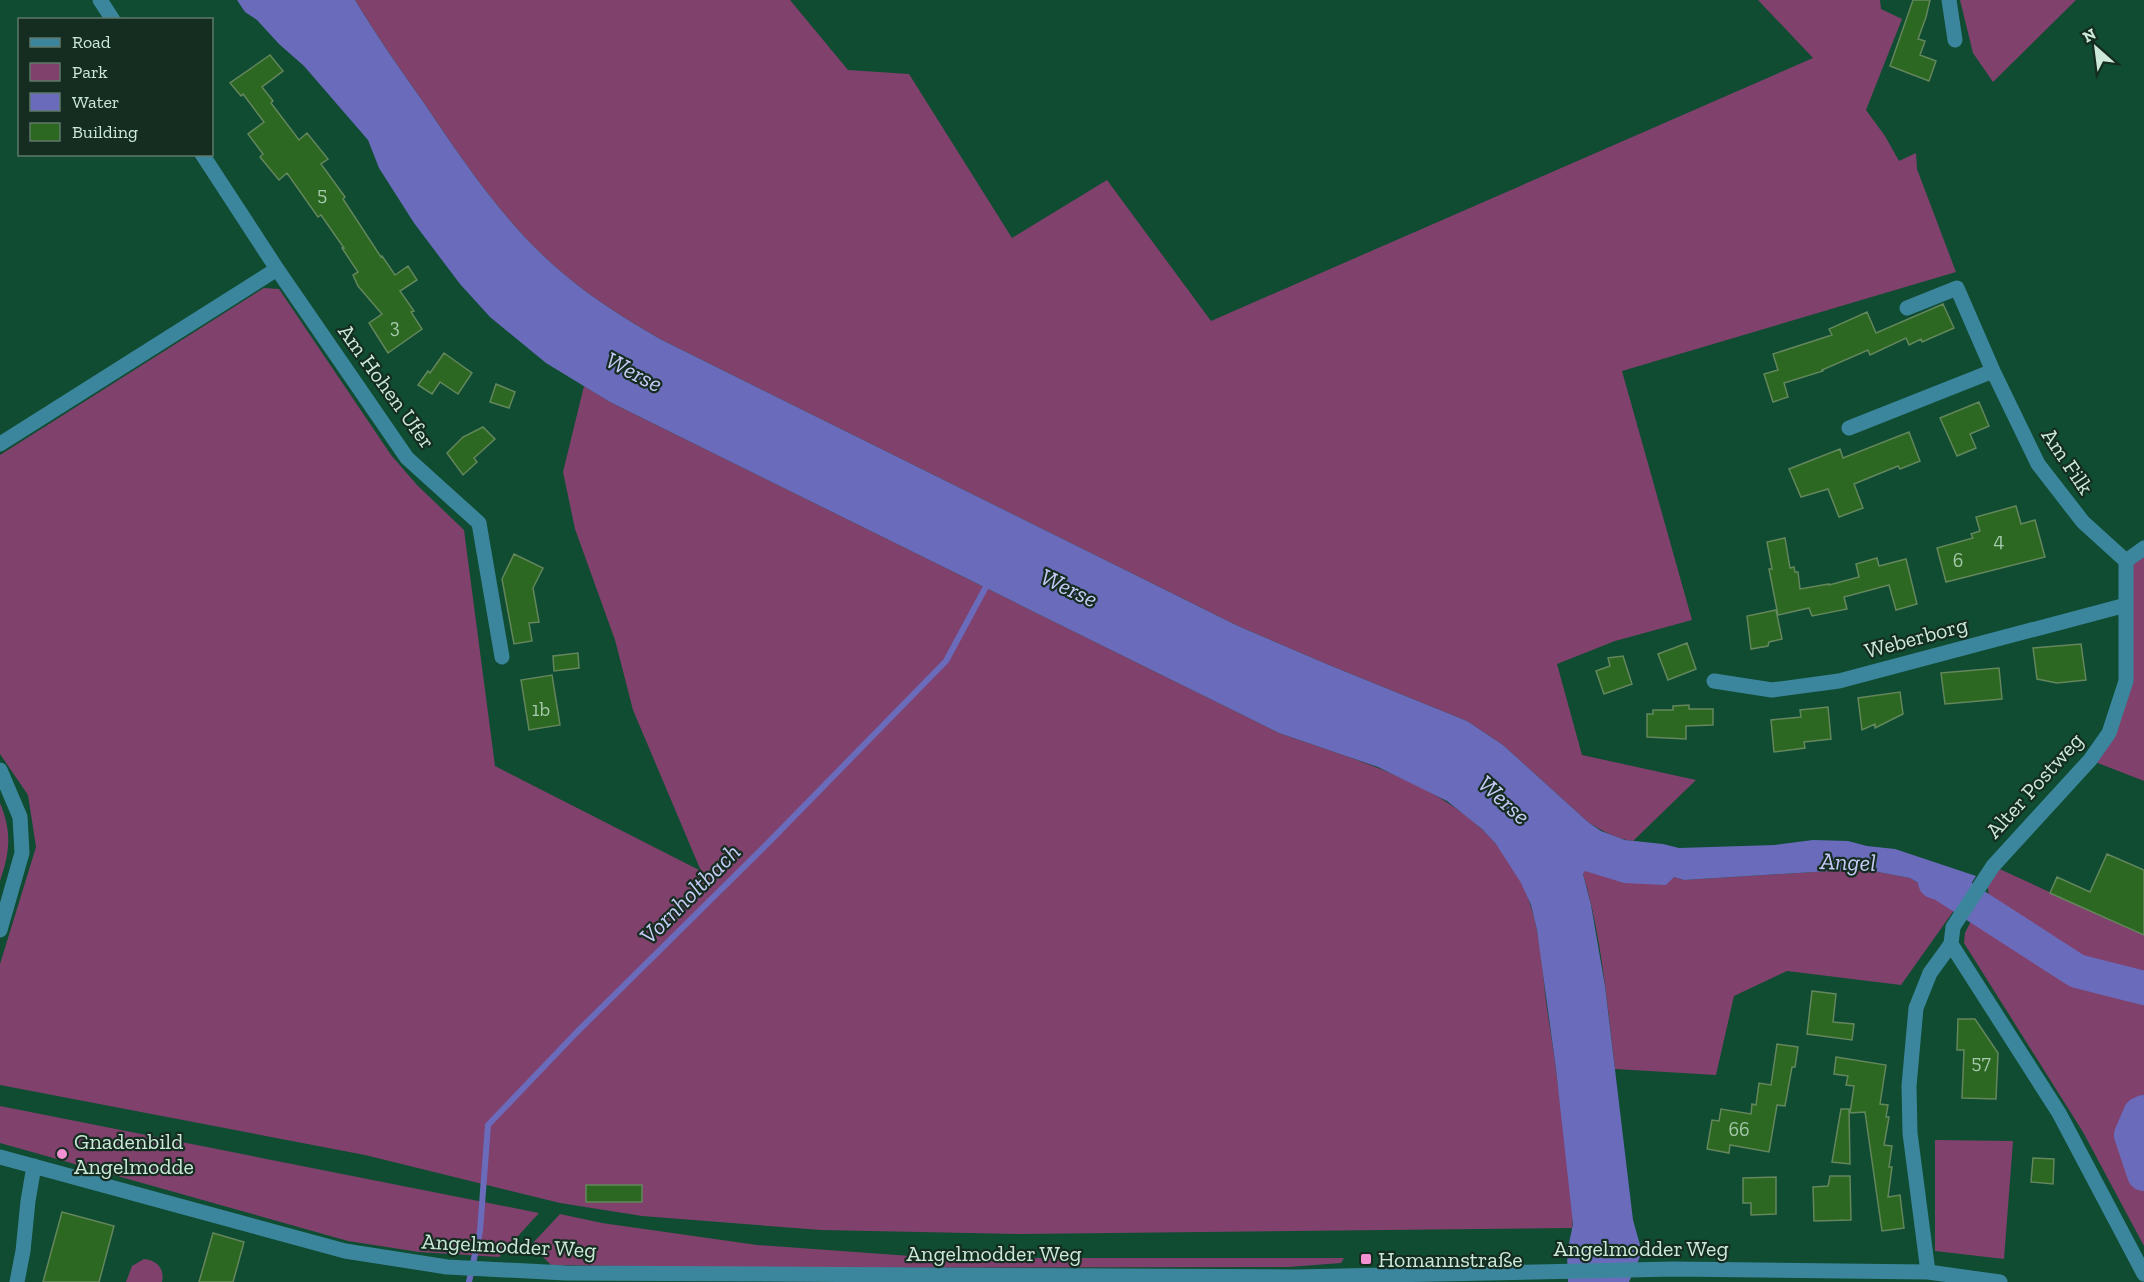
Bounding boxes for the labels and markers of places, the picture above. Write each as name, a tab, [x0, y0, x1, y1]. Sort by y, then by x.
place label: Gnadenbild Angelmodde	[74, 1128, 194, 1180]
marker: Gnadenbild Angelmodde	[55, 1147, 69, 1161]
place label: Homannstraße	[1378, 1246, 1523, 1273]
marker: Homannstraße	[1359, 1252, 1373, 1266]

